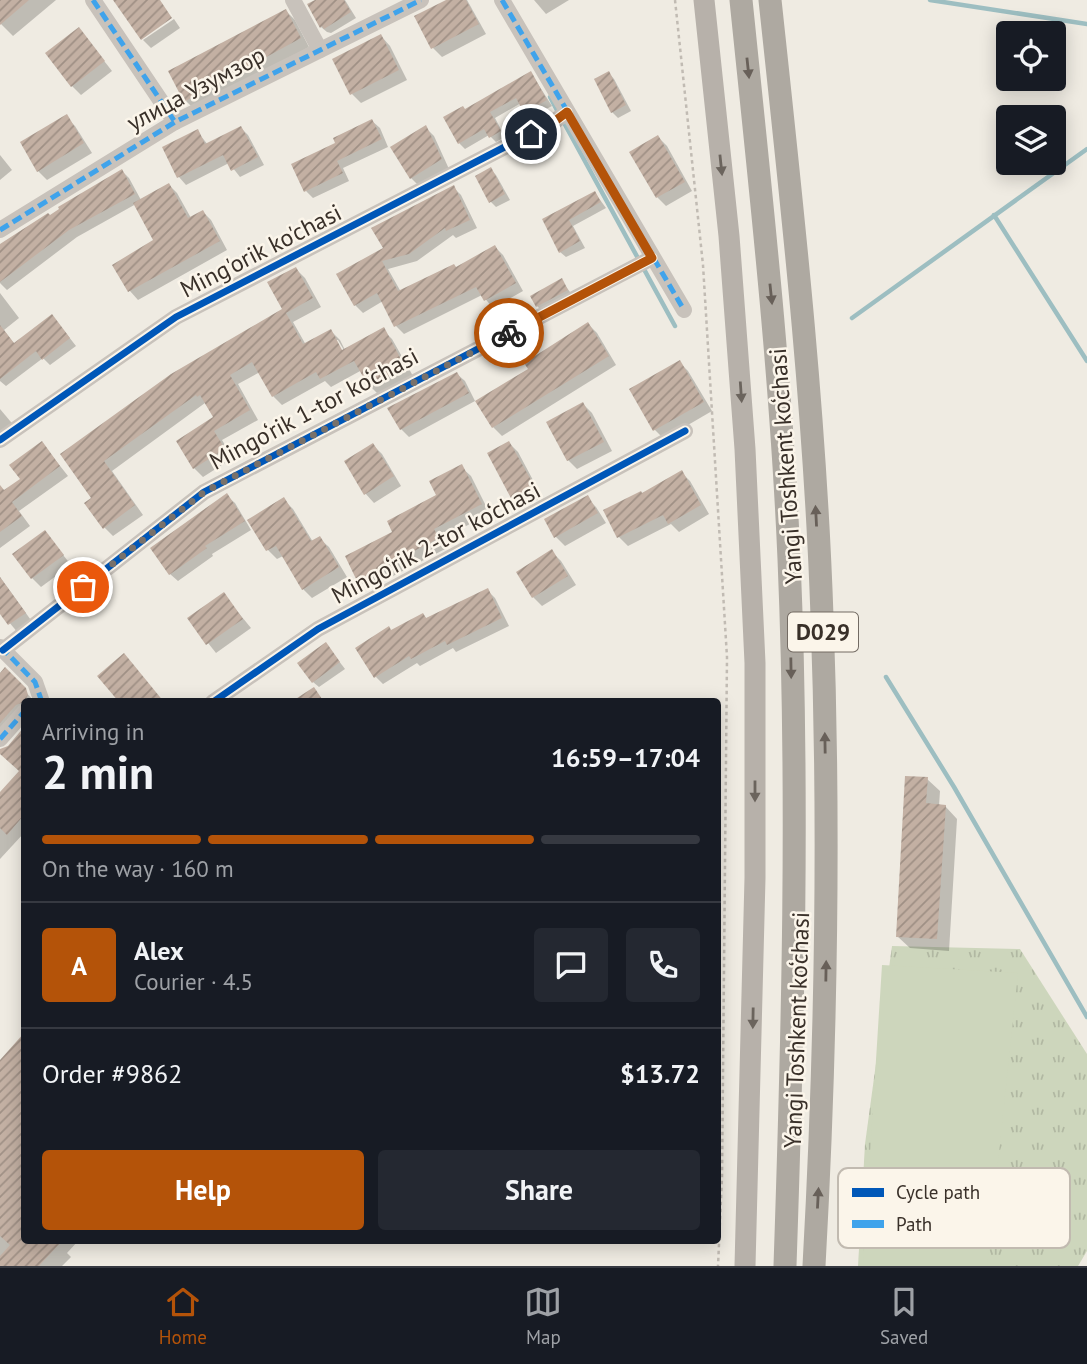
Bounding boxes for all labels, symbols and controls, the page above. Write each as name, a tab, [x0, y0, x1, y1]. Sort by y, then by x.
map controls	[996, 21, 1066, 175]
button: locate	[996, 21, 1066, 91]
street label: улица Узумзор	[121, 39, 270, 138]
one-way arrow	[742, 57, 753, 79]
pin	[501, 104, 561, 164]
button: layers	[996, 105, 1066, 175]
icon: home	[512, 115, 550, 153]
one-way arrow	[716, 155, 727, 177]
street label: Ming'orik ko'chasi	[175, 197, 347, 305]
one-way arrow	[766, 283, 777, 305]
courier	[474, 298, 544, 368]
icon: bike	[490, 314, 528, 352]
street label: Mingo‘rik 1-tor ko‘chasi	[204, 340, 424, 477]
street label: Yangi Toshkent ko‘chasi	[762, 347, 809, 585]
one-way arrow	[736, 381, 747, 403]
street label: Mingo‘rik 2-tor ko‘chasi	[326, 474, 546, 611]
one-way arrow	[811, 505, 822, 527]
pin	[53, 557, 113, 617]
icon: bag	[64, 568, 102, 606]
road number: D029	[788, 612, 858, 652]
one-way arrow	[786, 657, 797, 679]
text: Arriving in	[42, 717, 144, 746]
one-way arrow	[820, 732, 831, 754]
text: 16:59–17:04	[551, 741, 700, 774]
text: 2 min	[42, 742, 154, 802]
one-way arrow	[749, 780, 761, 802]
text: On the way · 160 m	[42, 854, 234, 883]
street label: Yangi Toshkent ko‘chasi	[777, 911, 816, 1149]
button: chat	[534, 928, 608, 1002]
button: phone	[626, 928, 700, 1002]
text: Alex	[134, 934, 184, 967]
text: A	[71, 949, 87, 982]
one-way arrow	[820, 959, 832, 981]
text: Courier · 4.5	[134, 967, 253, 996]
one-way arrow	[747, 1007, 758, 1029]
text: Order #9862	[42, 1057, 182, 1090]
text: $13.72	[620, 1057, 700, 1090]
button: Help	[42, 1150, 364, 1230]
button: Share	[378, 1150, 700, 1230]
legend	[838, 1168, 1070, 1248]
text: Cycle path	[896, 1180, 980, 1204]
one-way arrow	[813, 1187, 824, 1209]
text: Path	[896, 1212, 932, 1236]
tab: Home	[159, 1283, 207, 1349]
tab: Map	[524, 1283, 562, 1349]
tab: Saved	[880, 1283, 928, 1349]

